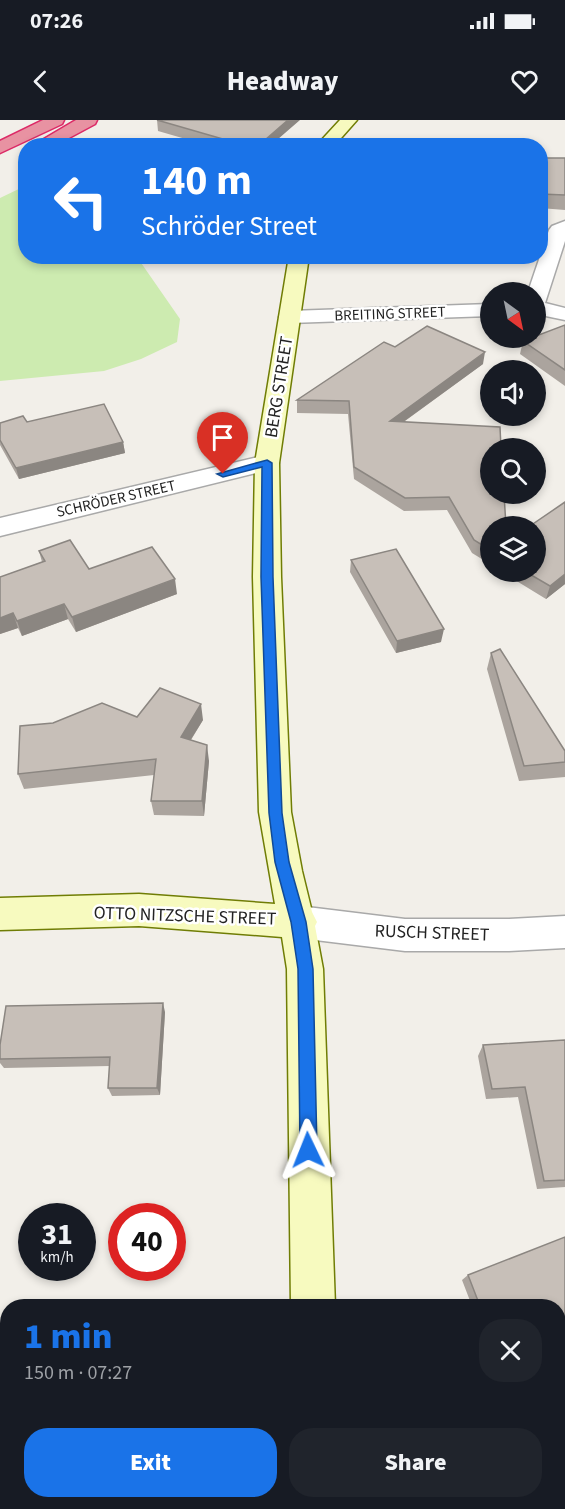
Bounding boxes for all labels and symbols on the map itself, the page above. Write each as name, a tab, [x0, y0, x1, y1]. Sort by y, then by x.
north arrow	[480, 282, 546, 348]
street label: BREITING STREET	[334, 302, 446, 326]
street label: BERG STREET	[259, 334, 299, 440]
pin	[197, 412, 248, 474]
street label: SCHRÖDER STREET	[54, 475, 178, 523]
street label: OTTO NITZSCHE STREET	[93, 900, 277, 932]
street label: RUSCH STREET	[374, 919, 490, 948]
position arrow	[276, 1118, 340, 1182]
speed limit sign: 40	[108, 1203, 186, 1281]

